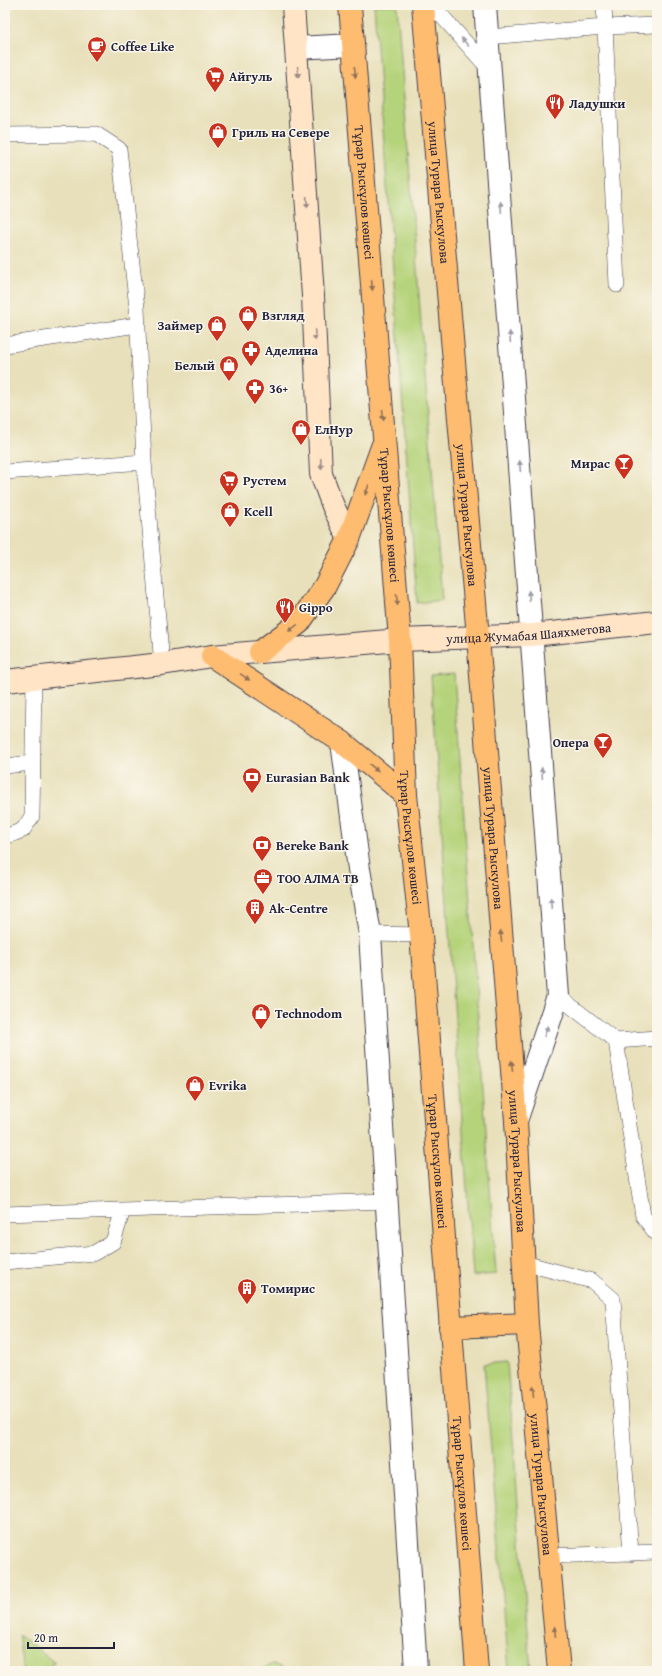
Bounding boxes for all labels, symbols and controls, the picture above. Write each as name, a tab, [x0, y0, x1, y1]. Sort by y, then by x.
cafe icon: Coffee Like	[86, 35, 108, 63]
place label: Coffee Like	[111, 37, 174, 56]
one-way arrow	[461, 37, 470, 48]
supermarket icon: Айгуль	[204, 65, 226, 93]
one-way arrow	[294, 66, 301, 78]
one-way arrow	[352, 66, 359, 78]
place label: Айгуль	[229, 67, 273, 86]
restaurant icon: Ладушки	[544, 92, 566, 120]
place label: Ладушки	[569, 94, 625, 113]
street label: улица Турара Рыскулова	[424, 119, 455, 265]
shop icon: Гриль на Севере	[207, 121, 229, 149]
place label: Гриль на Севере	[232, 123, 330, 142]
street label: Тұрар Рыскұлов көшесі	[350, 125, 380, 261]
one-way arrow	[303, 195, 310, 208]
one-way arrow	[497, 201, 504, 213]
one-way arrow	[369, 279, 376, 291]
shop icon: Взгляд	[237, 304, 259, 332]
place label: Взгляд	[262, 306, 305, 325]
shop icon: Займер	[206, 314, 228, 342]
place label: Займер	[157, 316, 204, 335]
one-way arrow	[312, 329, 318, 342]
one-way arrow	[507, 331, 514, 343]
pharmacy icon: Аделина	[240, 339, 262, 367]
place label: Аделина	[265, 341, 318, 360]
shop icon: Белый	[218, 354, 240, 382]
place label: Белый	[175, 356, 215, 375]
pharmacy icon: 36+	[244, 377, 266, 405]
place label: 36+	[269, 379, 288, 398]
one-way arrow	[379, 409, 386, 421]
shop icon: ЕлНур	[290, 418, 312, 446]
place label: ЕлНур	[315, 420, 353, 439]
street label: улица Турара Рыскулова	[452, 442, 483, 588]
street label: Тұрар Рыскұлов көшесі	[375, 448, 405, 584]
bar icon: Мирас	[613, 452, 635, 480]
place label: Мирас	[571, 454, 610, 473]
one-way arrow	[318, 458, 324, 471]
one-way arrow	[516, 460, 523, 472]
supermarket icon: Рустем	[218, 469, 240, 497]
place label: Рустем	[243, 471, 287, 490]
one-way arrow	[363, 485, 369, 497]
shop icon: Kcell	[219, 500, 241, 528]
place label: Kcell	[244, 502, 273, 521]
one-way arrow	[526, 590, 533, 602]
one-way arrow	[394, 594, 401, 606]
restaurant icon: Gippo	[274, 596, 296, 624]
place label: Gippo	[299, 598, 333, 617]
street label: улица Жумабая Шаяхметова	[445, 617, 613, 648]
one-way arrow	[287, 624, 298, 632]
one-way arrow	[239, 673, 250, 681]
bar icon: Опера	[592, 731, 614, 759]
place label: Опера	[553, 733, 589, 752]
one-way arrow	[368, 764, 379, 773]
street label: улица Турара Рыскулова	[479, 765, 509, 911]
bank icon: Eurasian Bank	[241, 766, 263, 794]
one-way arrow	[538, 767, 545, 779]
place label: Eurasian Bank	[266, 768, 350, 787]
street label: Тұрар Рыскұлов көшесі	[396, 770, 427, 906]
bank icon: Bereke Bank	[251, 834, 273, 862]
place label: Bereke Bank	[276, 836, 349, 855]
office icon: ТОО АЛМА ТВ	[252, 867, 274, 895]
place label: ТОО АЛМА ТВ	[277, 869, 359, 888]
building icon: Ak-Centre	[244, 897, 266, 925]
one-way arrow	[548, 897, 555, 909]
place label: Ak-Centre	[269, 899, 328, 918]
one-way arrow	[498, 930, 505, 942]
shop icon: Technodom	[250, 1002, 272, 1030]
place label: Technodom	[275, 1004, 343, 1023]
one-way arrow	[544, 1024, 550, 1036]
one-way arrow	[508, 1060, 515, 1072]
shop icon: Evrika	[184, 1074, 206, 1102]
place label: Evrika	[209, 1076, 247, 1095]
street label: улица Турара Рыскулова	[504, 1088, 532, 1234]
street label: Тұрар Рыскұлов көшесі	[424, 1094, 453, 1230]
building icon: Томирис	[236, 1277, 258, 1305]
place label: Томирис	[261, 1279, 315, 1298]
one-way arrow	[530, 1385, 536, 1397]
street label: улица Турара Рыскулова	[526, 1411, 558, 1557]
street label: Тұрар Рыскұлов көшесі	[448, 1416, 477, 1552]
scale bar	[28, 1624, 114, 1650]
one-way arrow	[552, 1626, 558, 1638]
text: 20 m	[34, 1629, 58, 1646]

